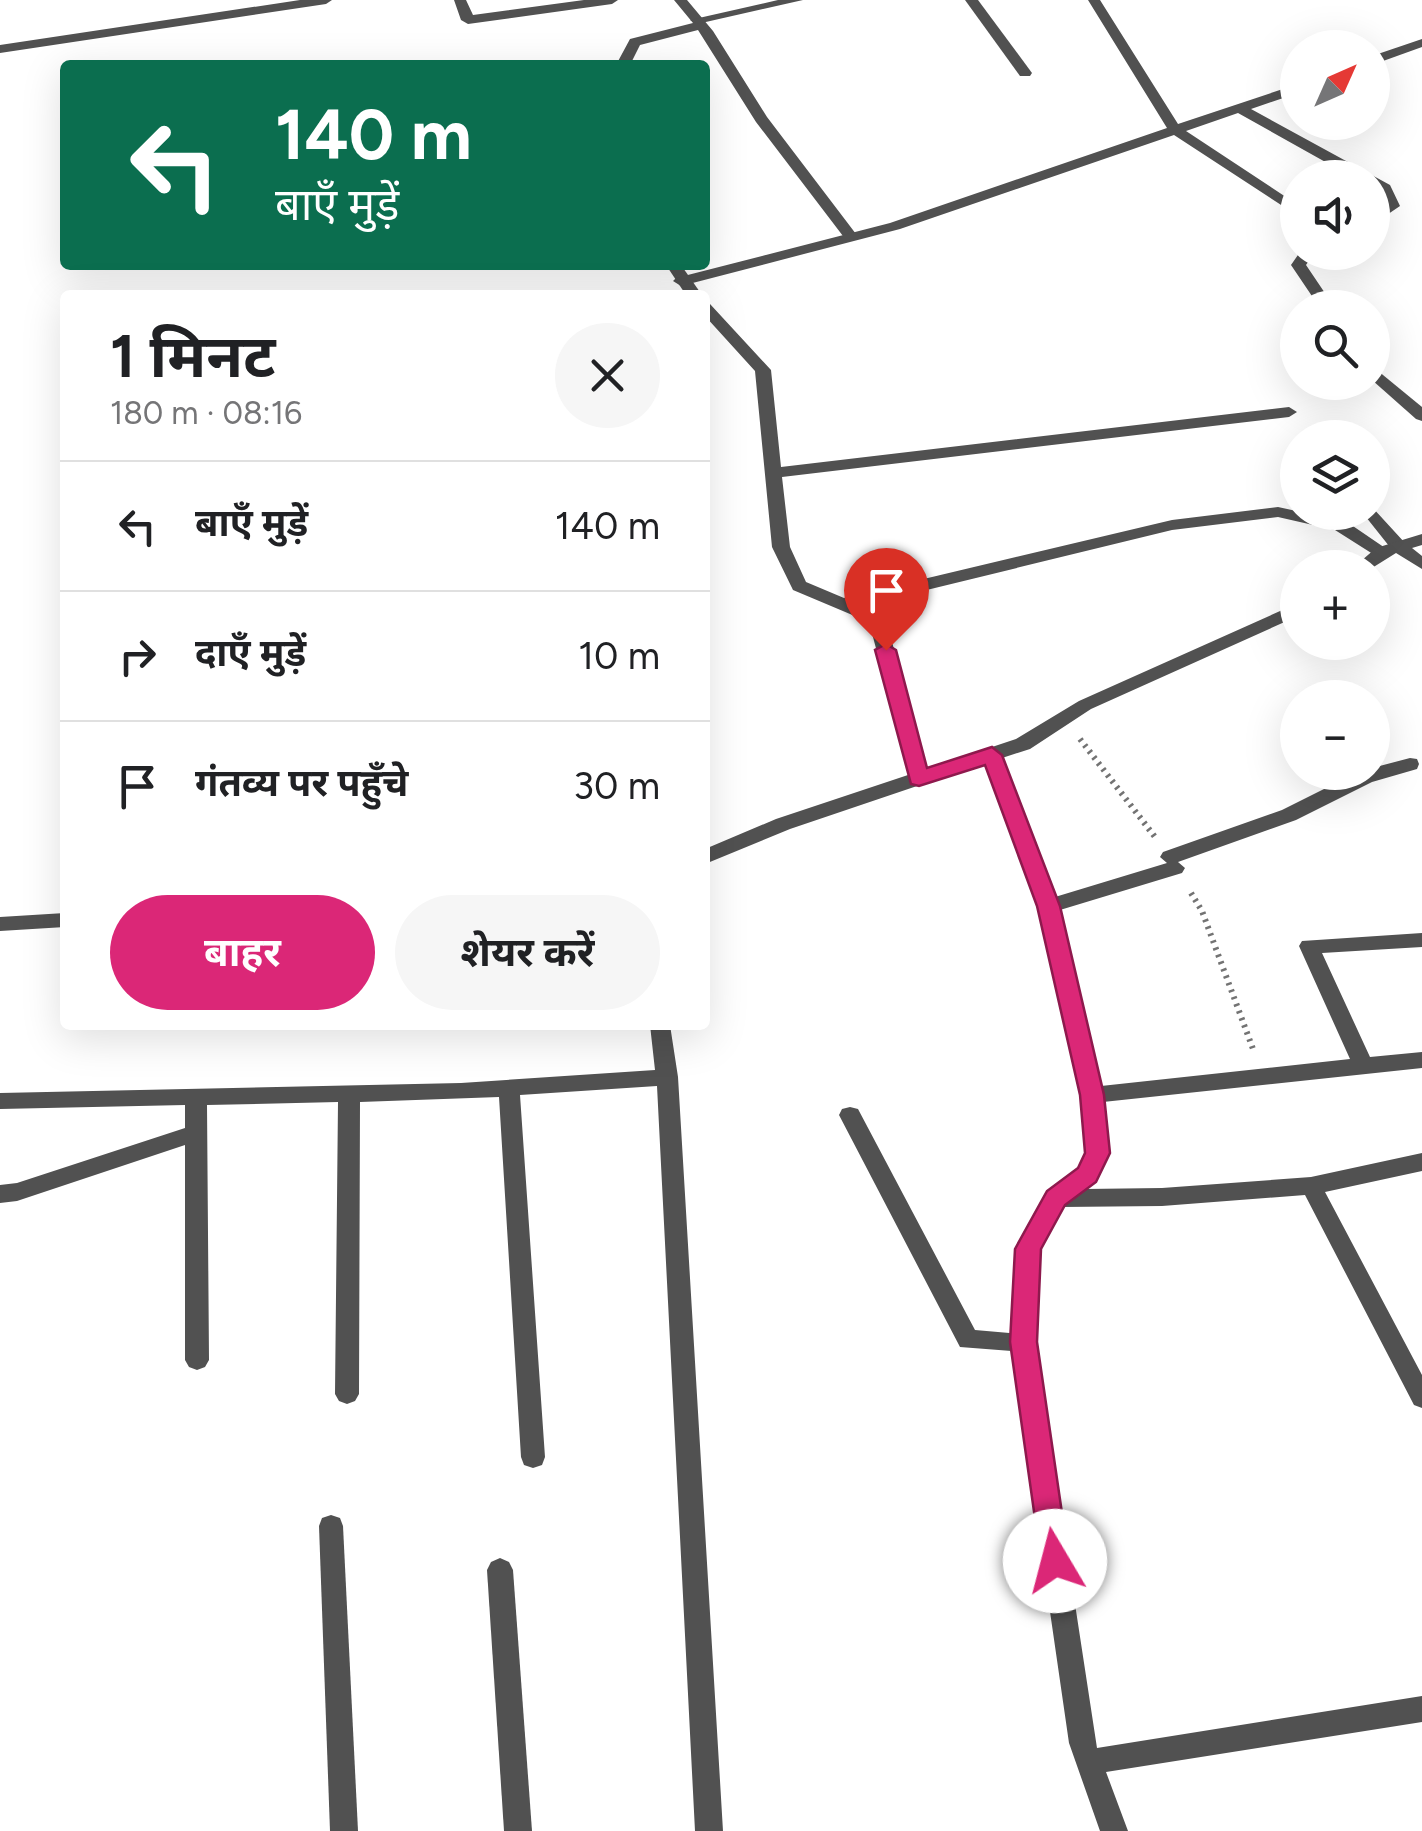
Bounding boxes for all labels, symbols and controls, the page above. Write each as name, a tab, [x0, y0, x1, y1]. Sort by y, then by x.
north arrow	[1280, 30, 1390, 140]
map controls	[1280, 30, 1390, 790]
text: 140 m	[275, 92, 472, 177]
icon: left	[110, 100, 240, 230]
button: sound	[1280, 160, 1390, 270]
text: बाएँ मुड़ें	[275, 177, 399, 231]
button: search	[1280, 290, 1390, 400]
text: 1 मिनट	[110, 320, 276, 392]
button: close	[555, 323, 660, 428]
text: 180 m · 08:16	[110, 394, 302, 432]
button: layers	[1280, 420, 1390, 530]
icon: left	[110, 499, 165, 554]
text: बाएँ मुड़ें	[195, 500, 308, 546]
text: 140 m	[555, 503, 660, 549]
pin	[844, 548, 929, 651]
button: +	[1280, 550, 1390, 660]
icon: arrive	[859, 563, 914, 618]
icon: right	[110, 629, 165, 684]
text: दाएँ मुड़ें	[195, 630, 306, 676]
text: 10 m	[578, 633, 660, 679]
button: −	[1280, 680, 1390, 790]
icon: arrive	[110, 759, 165, 814]
text: गंतव्य पर पहुँचे	[195, 760, 408, 806]
text: 30 m	[573, 763, 660, 809]
button: बाहर	[110, 895, 375, 1010]
button: शेयर करें	[395, 895, 660, 1010]
position arrow	[1003, 1509, 1107, 1613]

